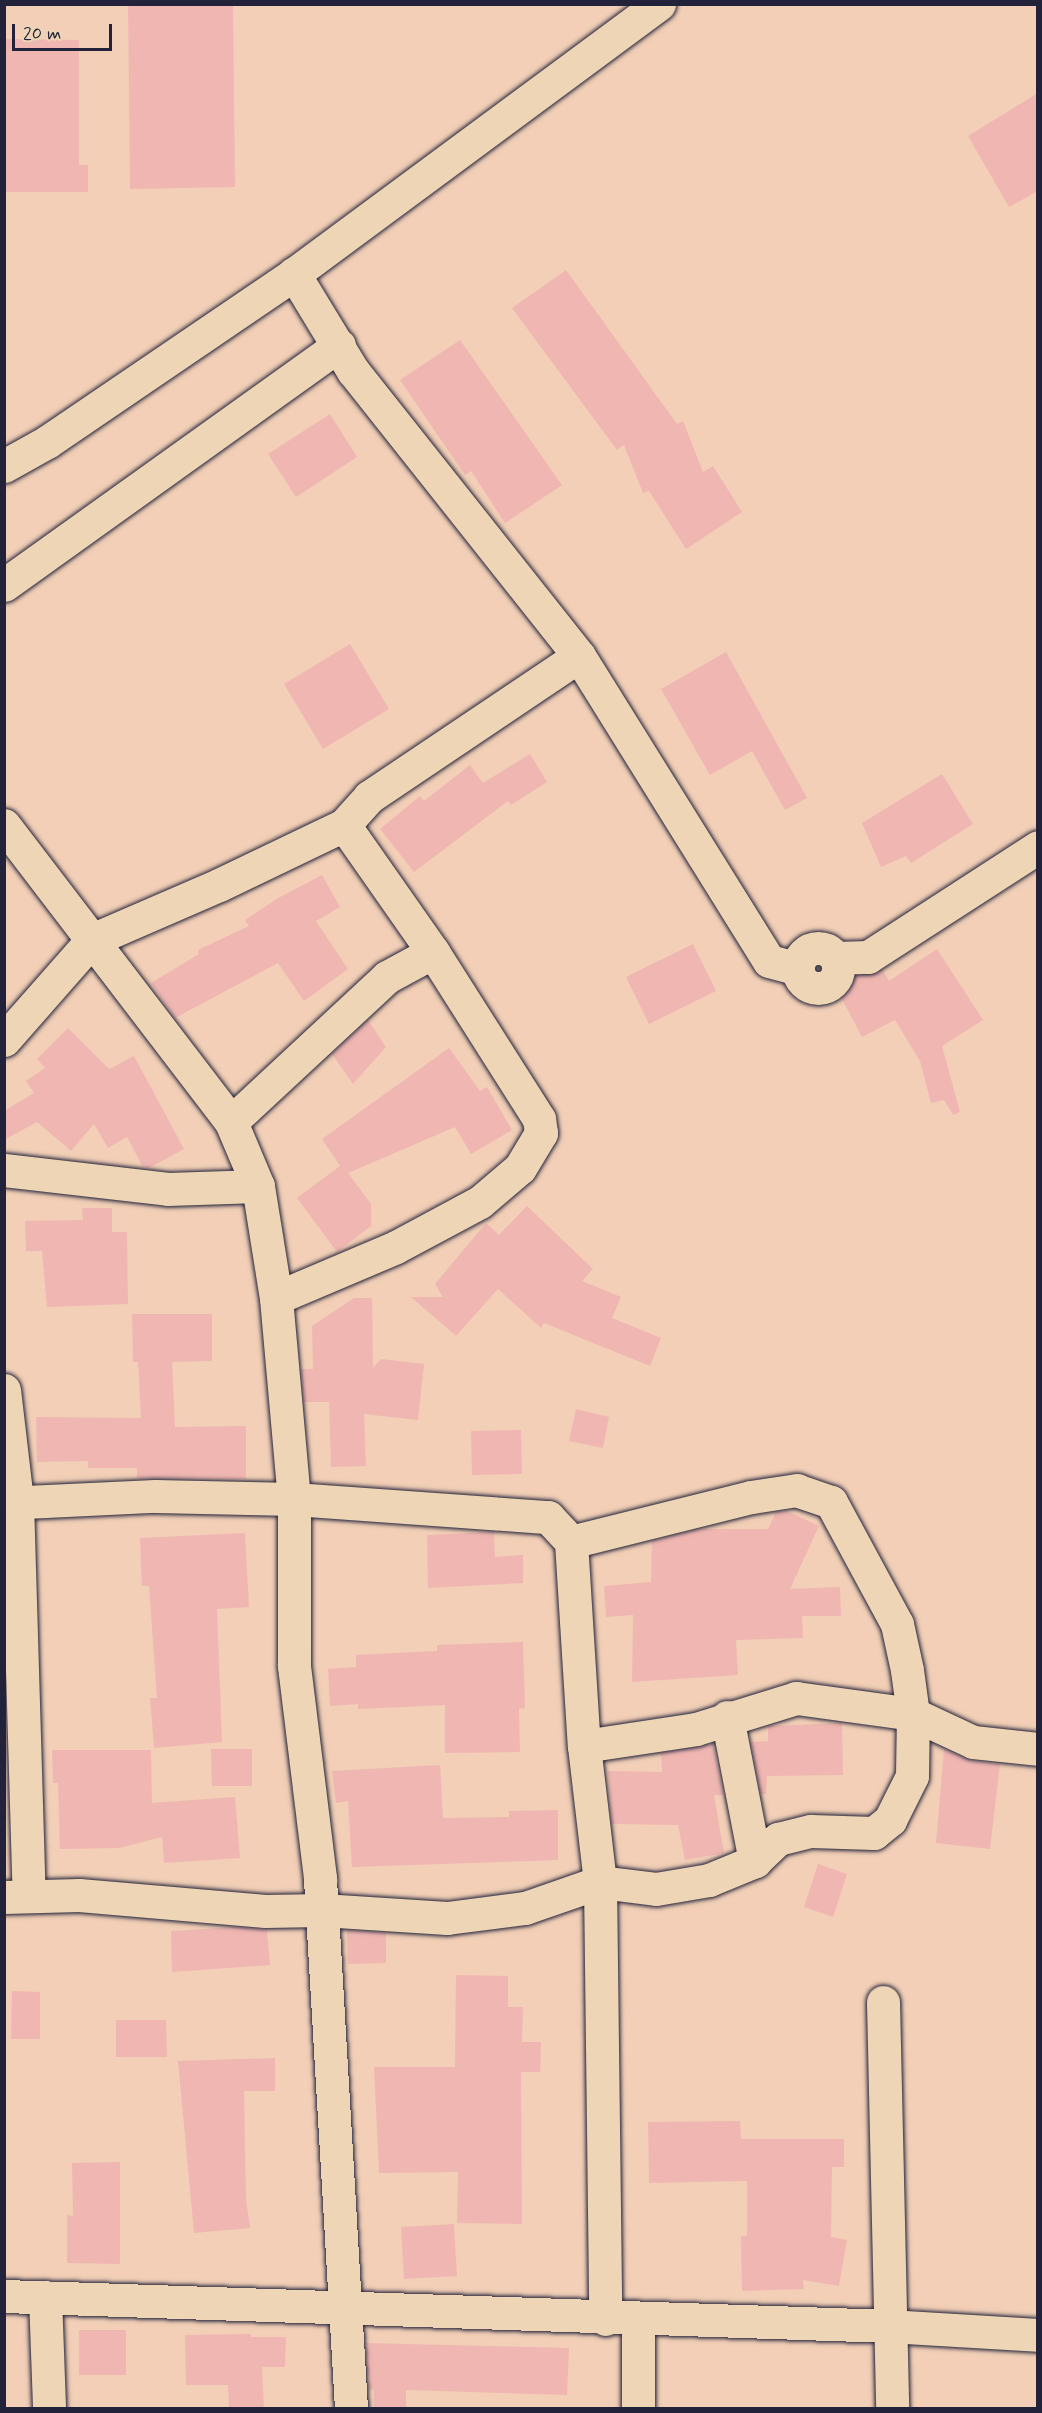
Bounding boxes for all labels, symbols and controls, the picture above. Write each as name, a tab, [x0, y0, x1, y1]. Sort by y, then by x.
scale bar	[15, 12, 116, 50]
text: 20 m	[23, 22, 61, 46]

